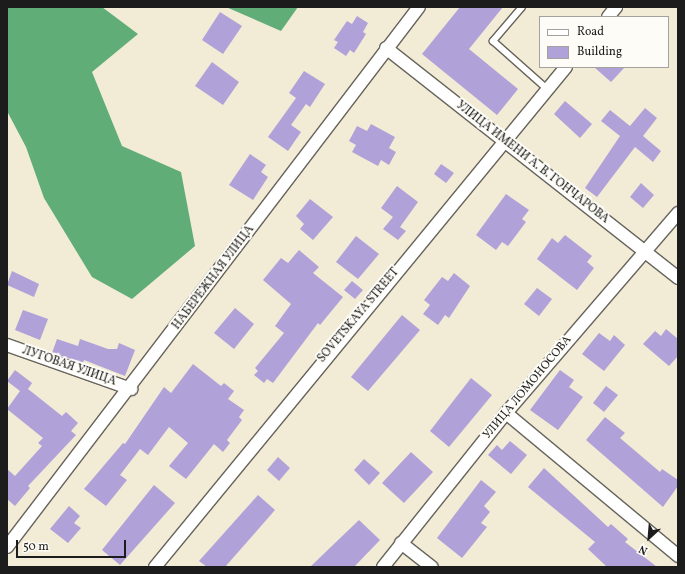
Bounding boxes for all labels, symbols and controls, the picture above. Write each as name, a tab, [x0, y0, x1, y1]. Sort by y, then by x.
legend	[539, 16, 669, 68]
text: Road	[577, 24, 604, 40]
text: Building	[577, 44, 622, 60]
street label: УЛИЦА ИМЕНИ А. В. ГОНЧАРОВА	[453, 99, 611, 227]
street label: НАБЕРЕЖНАЯ УЛИЦА	[170, 223, 258, 333]
street label: SOVETSKAYA STREET	[315, 266, 403, 366]
street label: УЛИЦА ЛОМОНОСОВА	[481, 333, 575, 443]
street label: ЛУГОВАЯ УЛИЦА	[20, 344, 118, 390]
north arrow	[629, 518, 669, 558]
scale bar	[18, 532, 128, 558]
text: 50 m	[23, 539, 49, 555]
text: N	[637, 541, 650, 558]

